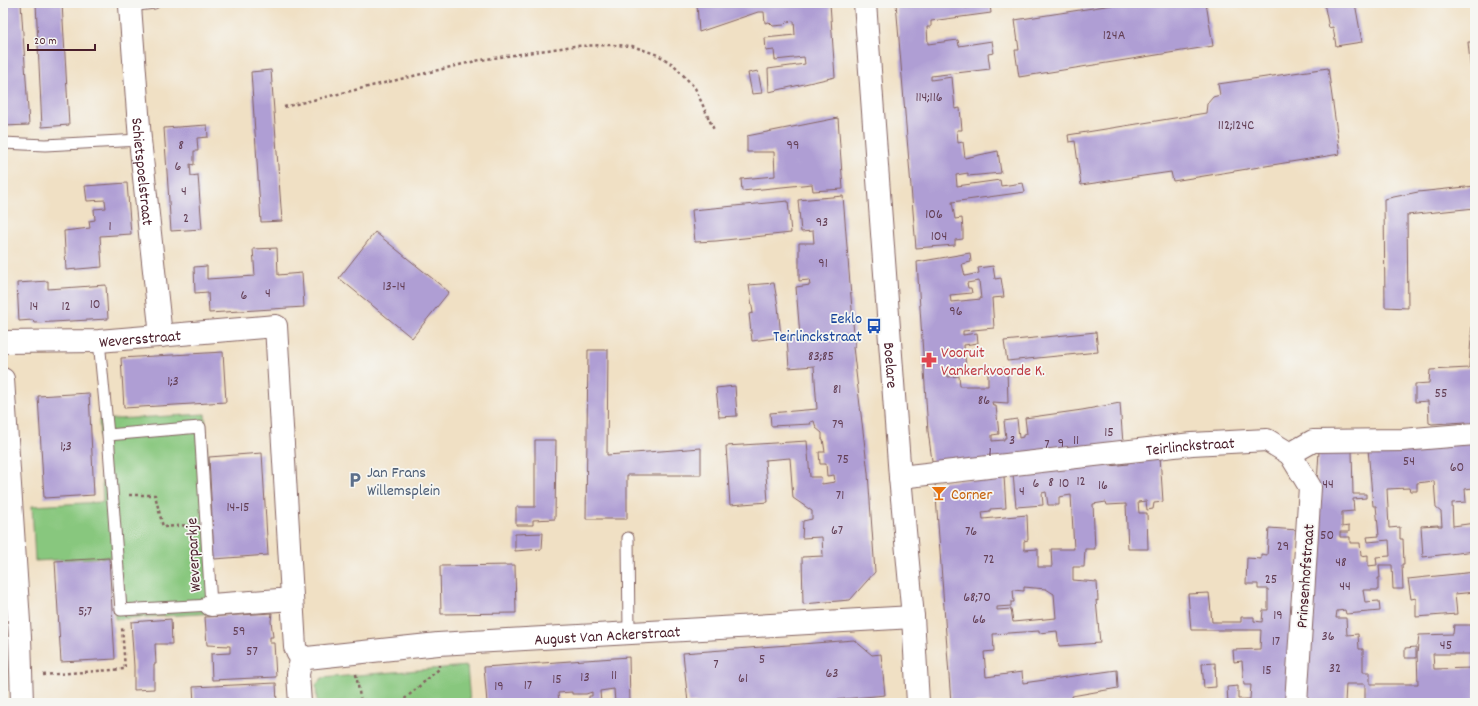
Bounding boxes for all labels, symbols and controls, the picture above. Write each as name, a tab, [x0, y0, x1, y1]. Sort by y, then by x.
scale bar	[28, 26, 95, 52]
house number: 124A	[1103, 26, 1126, 46]
text: 20 m	[34, 33, 57, 50]
house number: 114;116	[915, 88, 943, 108]
house number: 112;124C	[1218, 116, 1254, 136]
street label: Schietspoelstraat	[124, 117, 158, 227]
house number: 8	[178, 136, 184, 156]
house number: 99	[787, 136, 799, 156]
house number: 6	[175, 157, 182, 177]
house number: 4	[181, 182, 187, 202]
house number: 106	[925, 205, 943, 225]
house number: 2	[183, 209, 189, 229]
house number: 93	[816, 213, 828, 233]
house number: 1	[108, 217, 112, 237]
house number: 104	[931, 227, 947, 247]
house number: 91	[818, 254, 828, 274]
house number: 13-14	[383, 277, 405, 297]
house number: 4	[265, 284, 271, 304]
house number: 6	[241, 286, 248, 306]
house number: 10	[90, 295, 100, 315]
house number: 14	[30, 297, 38, 317]
house number: 12	[61, 297, 71, 317]
house number: 96	[949, 302, 963, 322]
place label: Eeklo Teirlinckstraat	[773, 308, 862, 349]
bus stop icon: Eeklo Teirlinckstraat	[865, 317, 883, 335]
street label: Weversstraat	[98, 325, 182, 355]
street label: Boelare	[876, 341, 902, 389]
place label: Vooruit Vankerkvoorde K.	[941, 342, 1045, 383]
house number: 83;85	[808, 347, 834, 367]
pharmacy icon: Vooruit Vankerkvoorde K.	[920, 351, 938, 369]
house number: 1;3	[167, 372, 179, 392]
house number: 81	[833, 380, 841, 400]
house number: 55	[1435, 384, 1447, 404]
house number: 86	[978, 391, 990, 411]
house number: 79	[832, 415, 844, 435]
house number: 15	[1104, 423, 1114, 443]
house number: 3	[1009, 431, 1015, 451]
house number: 11	[1073, 431, 1079, 451]
street label: Teirlinckstraat	[1145, 433, 1235, 463]
house number: 9	[1058, 434, 1064, 454]
house number: 7	[1044, 435, 1050, 455]
house number: 1;3	[60, 437, 72, 457]
house number: 1	[988, 443, 992, 463]
house number: 75	[837, 450, 849, 470]
house number: 54	[1403, 452, 1415, 472]
house number: 60	[1450, 458, 1464, 478]
place label: Jan Frans Willemsplein	[367, 462, 440, 503]
parking icon: Jan Frans Willemsplein	[346, 471, 364, 489]
house number: 12	[1076, 472, 1086, 492]
house number: 8	[1048, 473, 1054, 493]
house number: 6	[1033, 474, 1040, 494]
house number: 10	[1059, 474, 1069, 494]
house number: 44	[1322, 475, 1334, 495]
house number: 16	[1098, 476, 1108, 496]
house number: 4	[1019, 482, 1025, 502]
bar icon: Corner	[930, 484, 948, 502]
place label: Corner	[951, 484, 992, 507]
house number: 71	[836, 486, 844, 506]
house number: 14-15	[226, 498, 250, 518]
street label: Weverparkje	[181, 517, 208, 593]
house number: 67	[831, 521, 843, 541]
house number: 76	[965, 522, 977, 542]
street label: Prinsenhofstraat	[1291, 523, 1322, 629]
house number: 50	[1320, 526, 1334, 546]
house number: 29	[1277, 537, 1289, 557]
house number: 72	[983, 550, 995, 570]
house number: 48	[1335, 553, 1347, 573]
house number: 25	[1265, 570, 1277, 590]
house number: 44	[1339, 577, 1351, 597]
house number: 68;70	[963, 588, 991, 608]
house number: 5;7	[78, 602, 92, 622]
house number: 19	[1273, 606, 1283, 626]
house number: 66	[972, 610, 986, 630]
street label: August Van Ackerstraat	[534, 621, 681, 653]
house number: 59	[233, 622, 245, 642]
house number: 36	[1321, 627, 1335, 647]
house number: 17	[1272, 632, 1280, 652]
house number: 45	[1440, 636, 1452, 656]
house number: 57	[246, 642, 258, 662]
house number: 5	[759, 650, 765, 670]
house number: 7	[713, 655, 719, 675]
house number: 32	[1329, 659, 1341, 679]
house number: 15	[1262, 661, 1272, 681]
house number: 63	[825, 664, 839, 684]
house number: 11	[611, 666, 617, 686]
house number: 13	[580, 668, 590, 688]
house number: 61	[738, 669, 748, 689]
house number: 15	[552, 670, 562, 690]
house number: 17	[524, 676, 532, 696]
house number: 19	[494, 677, 504, 697]

